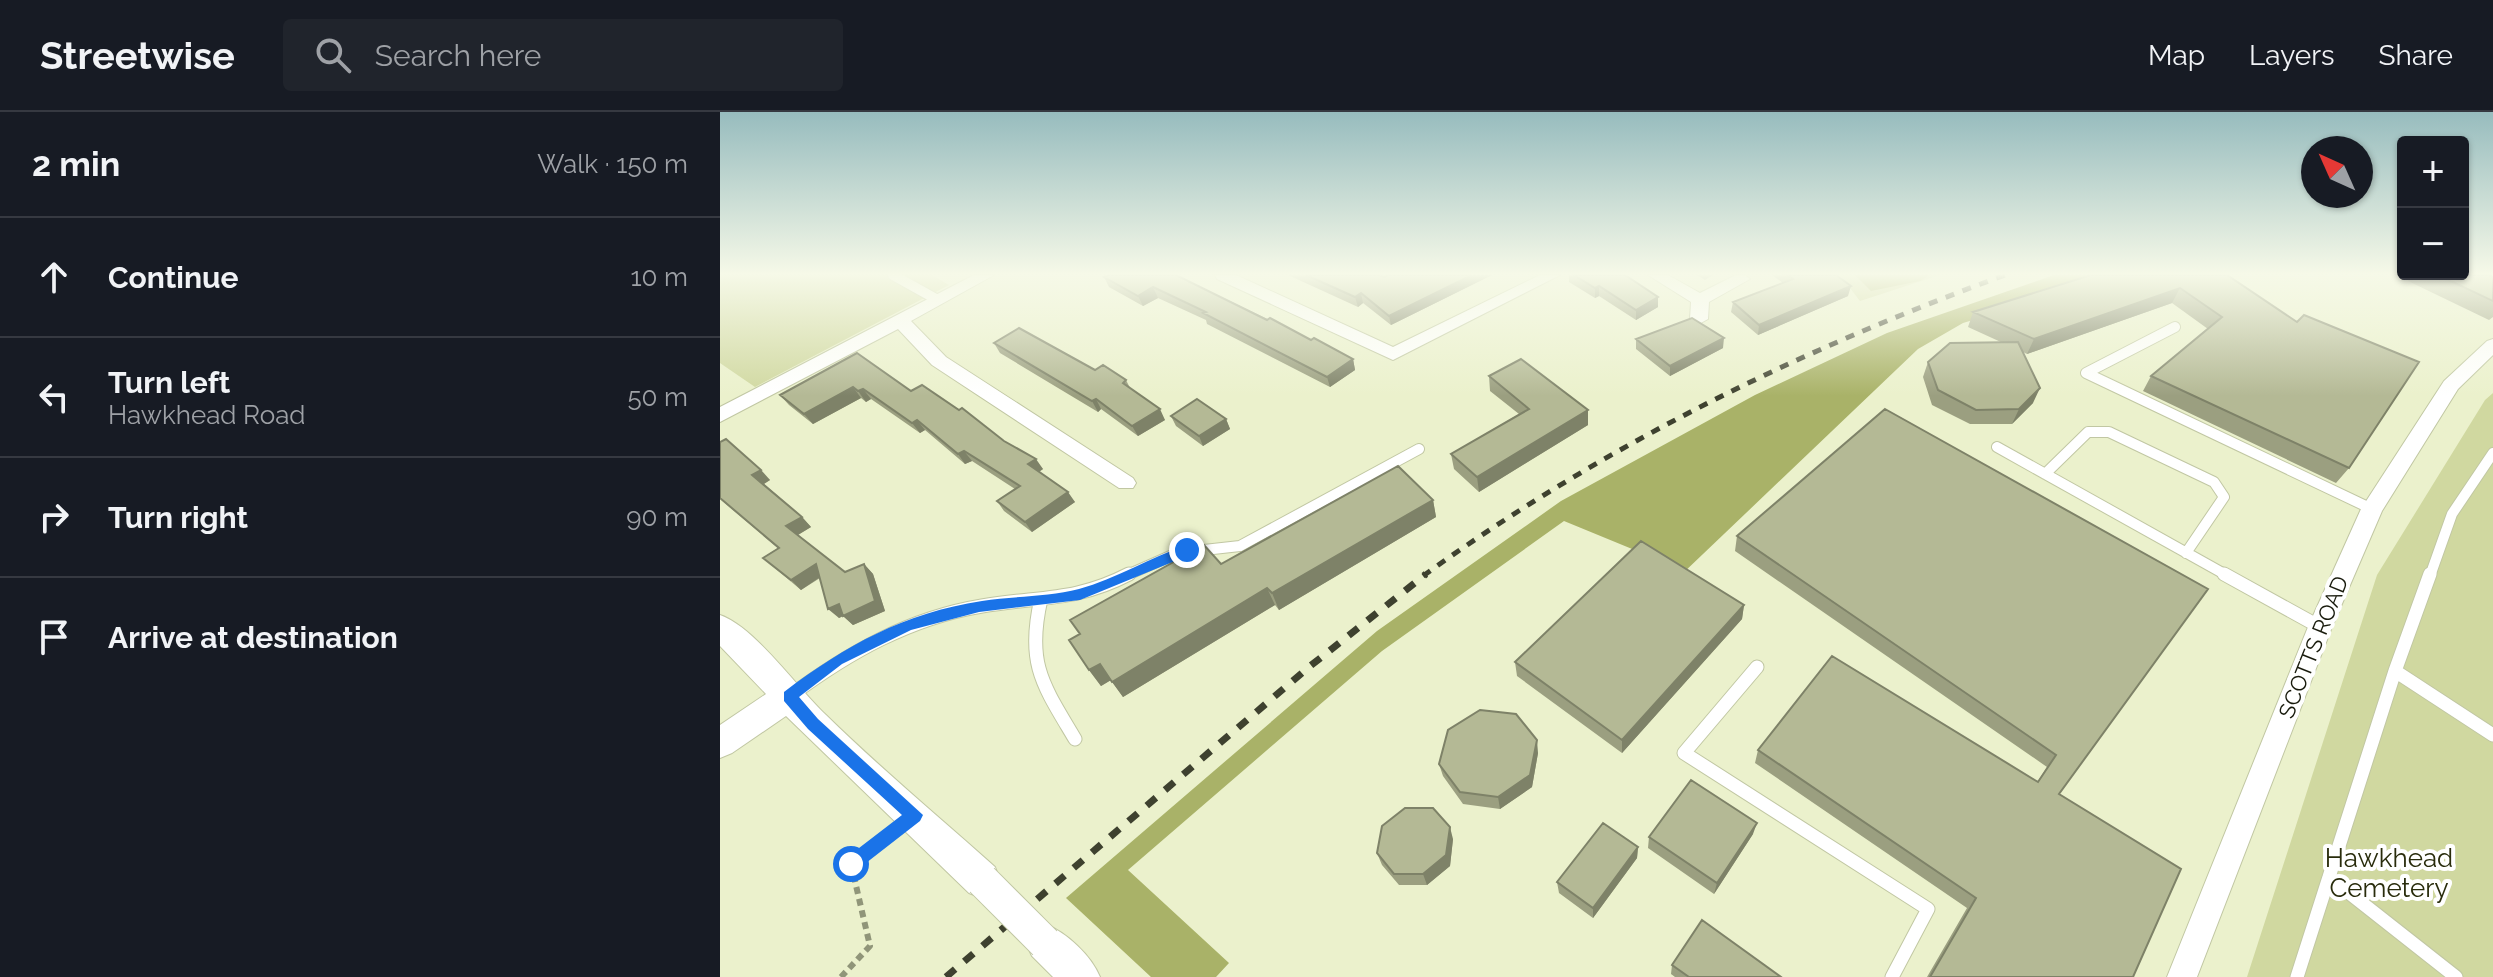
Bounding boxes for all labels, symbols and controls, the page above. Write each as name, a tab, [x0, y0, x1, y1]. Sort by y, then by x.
search box	[283, 19, 843, 91]
text: Streetwise	[40, 33, 235, 78]
icon: search	[311, 33, 355, 77]
text: Search here	[375, 38, 541, 73]
text: Map	[2148, 39, 2205, 72]
text: Layers	[2249, 39, 2335, 72]
text: Share	[2379, 39, 2453, 72]
north arrow	[2301, 136, 2373, 208]
map controls	[2397, 136, 2469, 280]
button: +	[2397, 136, 2469, 208]
text: 2 min	[32, 144, 120, 184]
text: Walk · 150 m	[537, 149, 688, 179]
button: −	[2397, 208, 2469, 280]
icon: ahead	[32, 255, 76, 299]
text: Continue	[108, 260, 239, 295]
text: 10 m	[630, 262, 688, 292]
text: Turn left	[108, 365, 230, 400]
icon: left	[32, 375, 76, 419]
text: 50 m	[627, 382, 688, 412]
text: Hawkhead Road	[108, 400, 305, 430]
icon: right	[32, 495, 76, 539]
text: Turn right	[108, 500, 248, 535]
text: 90 m	[626, 502, 688, 532]
route end	[1169, 532, 1205, 568]
street label: SCOTTS ROAD	[2273, 572, 2353, 722]
icon: arrive	[32, 615, 76, 659]
text: Arrive at destination	[108, 620, 398, 655]
park label: Hawkhead Cemetery	[2325, 843, 2453, 903]
route start	[833, 846, 869, 882]

